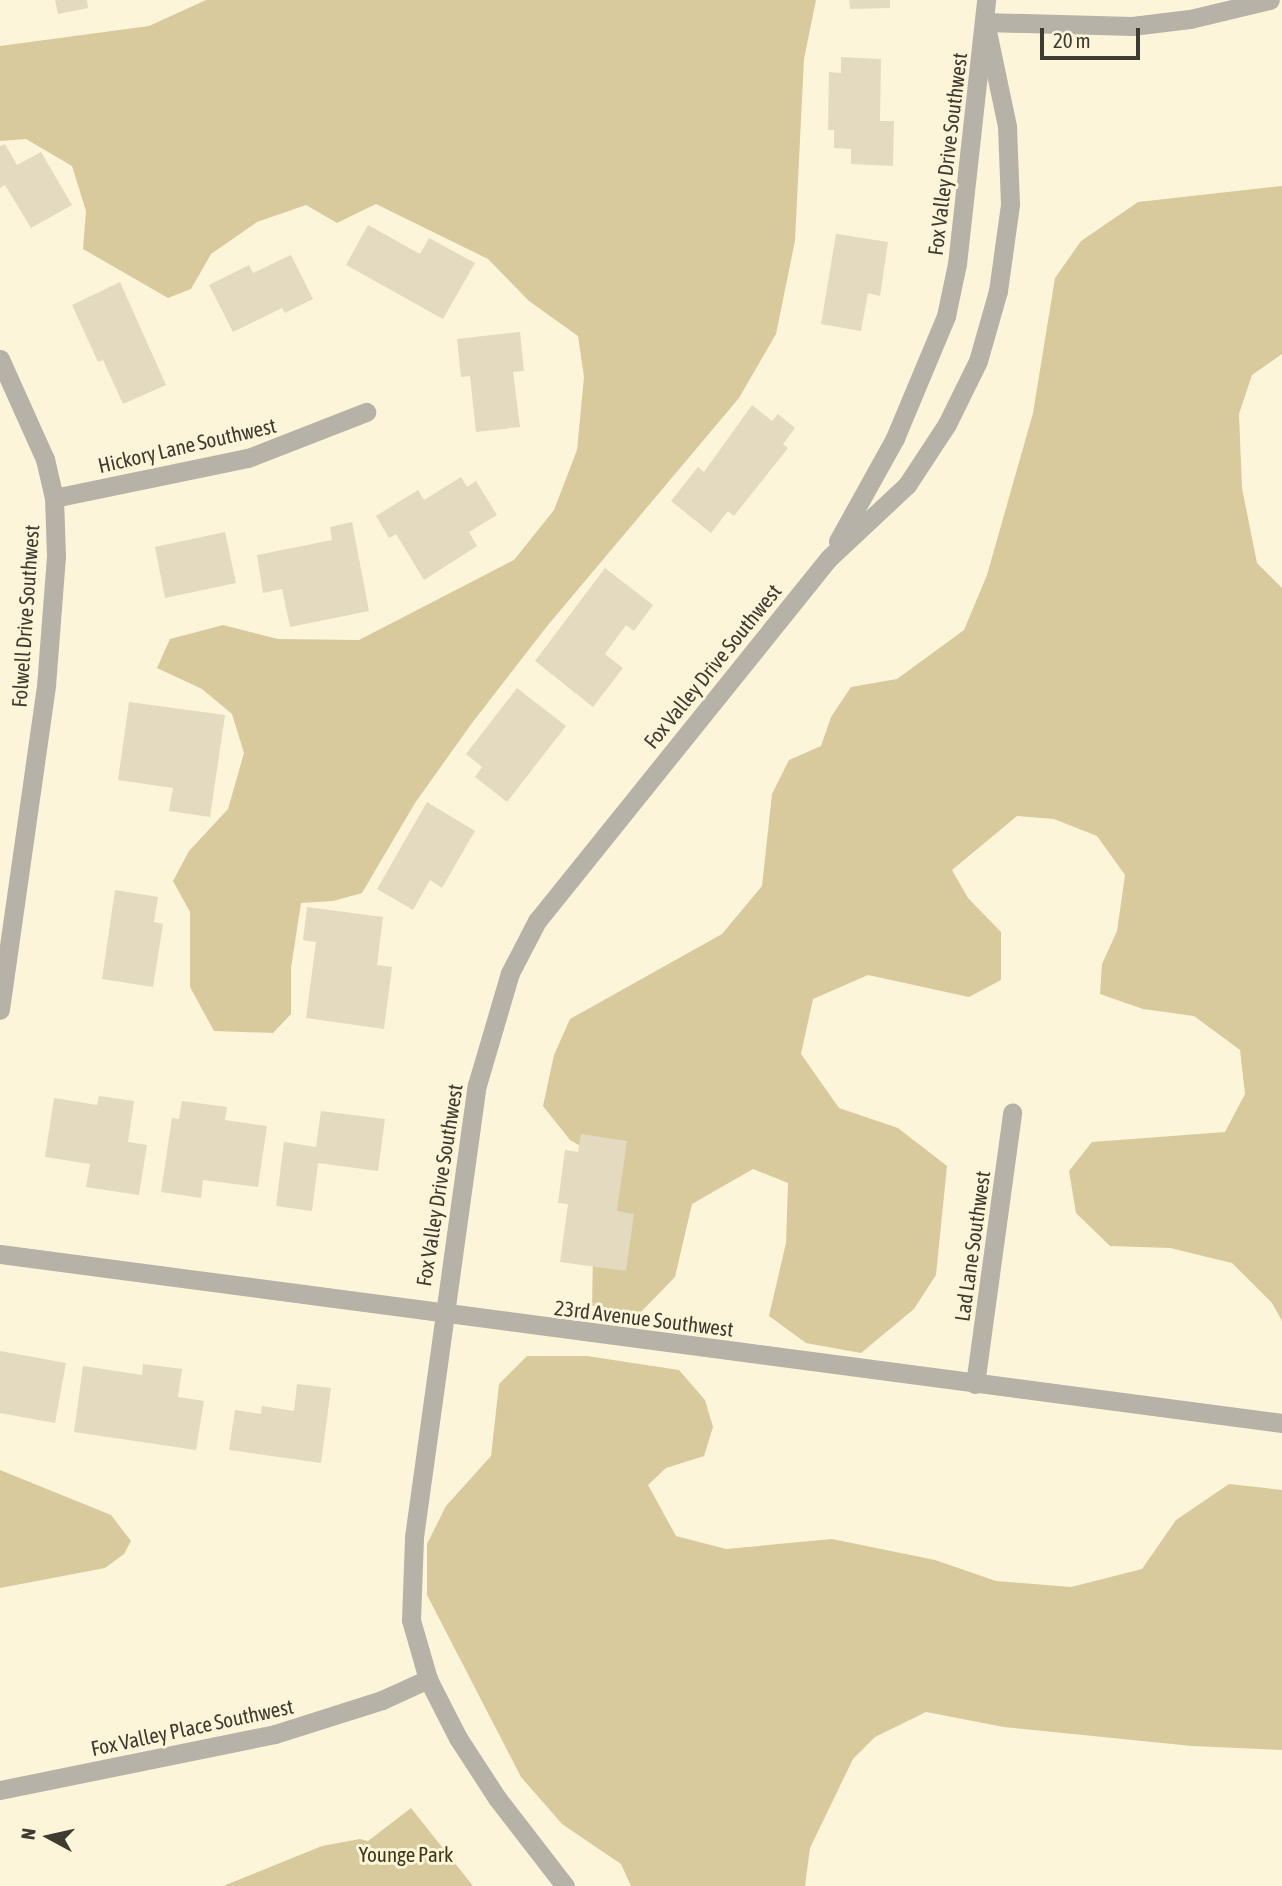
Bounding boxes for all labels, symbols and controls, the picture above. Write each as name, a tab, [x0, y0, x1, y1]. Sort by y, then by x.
scale bar	[1044, 14, 1144, 58]
text: 20 m	[1053, 28, 1091, 52]
street label: Fox Valley Drive Southwest	[922, 51, 972, 257]
street label: Hickory Lane Southwest	[95, 412, 279, 478]
street label: Folwell Drive Southwest	[6, 524, 44, 708]
street label: Fox Valley Drive Southwest	[638, 579, 786, 753]
street label: Fox Valley Drive Southwest	[411, 1082, 467, 1288]
street label: Lad Lane Southwest	[949, 1169, 995, 1323]
street label: 23rd Avenue Southwest	[553, 1295, 735, 1341]
street label: Fox Valley Place Southwest	[88, 1693, 296, 1761]
north arrow	[14, 1802, 84, 1872]
text: N	[17, 1827, 40, 1841]
park label: Younge Park	[359, 1841, 453, 1867]

